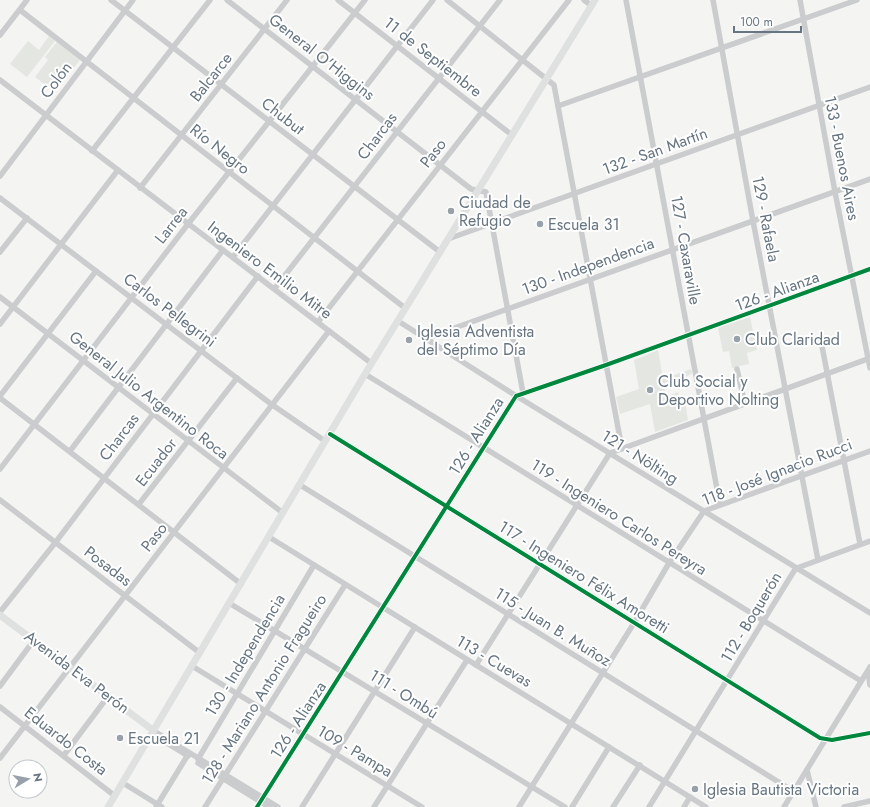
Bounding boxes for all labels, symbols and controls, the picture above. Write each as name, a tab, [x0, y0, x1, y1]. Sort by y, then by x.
street label: General O'Higgins	[264, 8, 380, 106]
scale bar	[734, 8, 801, 34]
street label: 11 de Septiembre	[379, 11, 487, 103]
text: 100 m	[740, 13, 773, 31]
street label: Balcarce	[184, 48, 238, 106]
street label: Colón	[35, 57, 77, 103]
street label: Chubut	[257, 92, 310, 140]
street label: 133 - Buenos Aires	[819, 94, 865, 222]
street label: Charcas	[352, 107, 402, 165]
street label: Río Negro	[185, 118, 255, 180]
street label: 132 - San Martín	[599, 121, 711, 181]
street label: Paso	[414, 133, 452, 172]
street label: 129 - Rafaela	[746, 174, 786, 264]
place label: Ciudad de Refugio	[459, 191, 531, 232]
street label: 127 - Caxaraville	[665, 194, 707, 306]
street label: Larrea	[149, 202, 193, 248]
marker: Ciudad de Refugio	[446, 206, 456, 216]
place label: Escuela 31	[548, 213, 620, 236]
street label: Ingeniero Emilio Mitre	[203, 216, 337, 324]
marker: Escuela 31	[535, 219, 545, 229]
street label: 130 - Independencia	[519, 231, 657, 301]
street label: 126 - Alianza	[732, 265, 822, 317]
street label: Carlos Pellegrini	[119, 267, 221, 353]
place label: Iglesia Adventista del Séptimo Día	[417, 320, 534, 361]
street label: General Julio Argentino Roca	[64, 325, 234, 465]
place label: Club Claridad	[745, 328, 840, 351]
marker: Club Claridad	[732, 334, 742, 344]
marker: Iglesia Adventista del Séptimo Día	[404, 335, 414, 345]
place label: Club Social y Deportivo Nolting	[658, 370, 779, 411]
marker: Club Social y Deportivo Nolting	[645, 385, 655, 395]
street label: 126 - Alianza	[443, 393, 509, 479]
street label: Charcas	[94, 408, 144, 466]
street label: 121 - Nölting	[597, 424, 683, 490]
street label: Ecuador	[130, 432, 183, 491]
street label: 118 - José Ignacio Rucci	[698, 433, 856, 511]
street label: 119 - Ingeniero Carlos Pereyra	[527, 453, 711, 581]
street label: 117 - Ingeniero Félix Amoretti	[494, 515, 674, 639]
street label: Paso	[135, 517, 173, 556]
street label: Posadas	[79, 540, 137, 592]
street label: 112 - Boquerón	[715, 567, 787, 667]
street label: 115 - Juan B. Muñoz	[490, 582, 616, 672]
street label: 128 - Mariano Antonio Fragueiro	[196, 589, 332, 789]
street label: 130 - Independencia	[199, 589, 291, 721]
street label: Avenida Eva Perón	[20, 625, 134, 719]
street label: 113 - Cuevas	[452, 629, 536, 693]
street label: 111 - Ombú	[365, 664, 443, 724]
street label: 126 - Alianza	[264, 677, 332, 763]
street label: Eduardo Costa	[20, 701, 112, 781]
street label: 109 - Pampa	[313, 719, 397, 783]
place label: Escuela 21	[128, 727, 200, 750]
marker: Escuela 21	[115, 733, 125, 743]
north arrow	[8, 759, 48, 799]
text: N	[29, 772, 46, 783]
place label: Iglesia Bautista Victoria	[703, 778, 859, 801]
marker: Iglesia Bautista Victoria	[690, 784, 700, 794]

